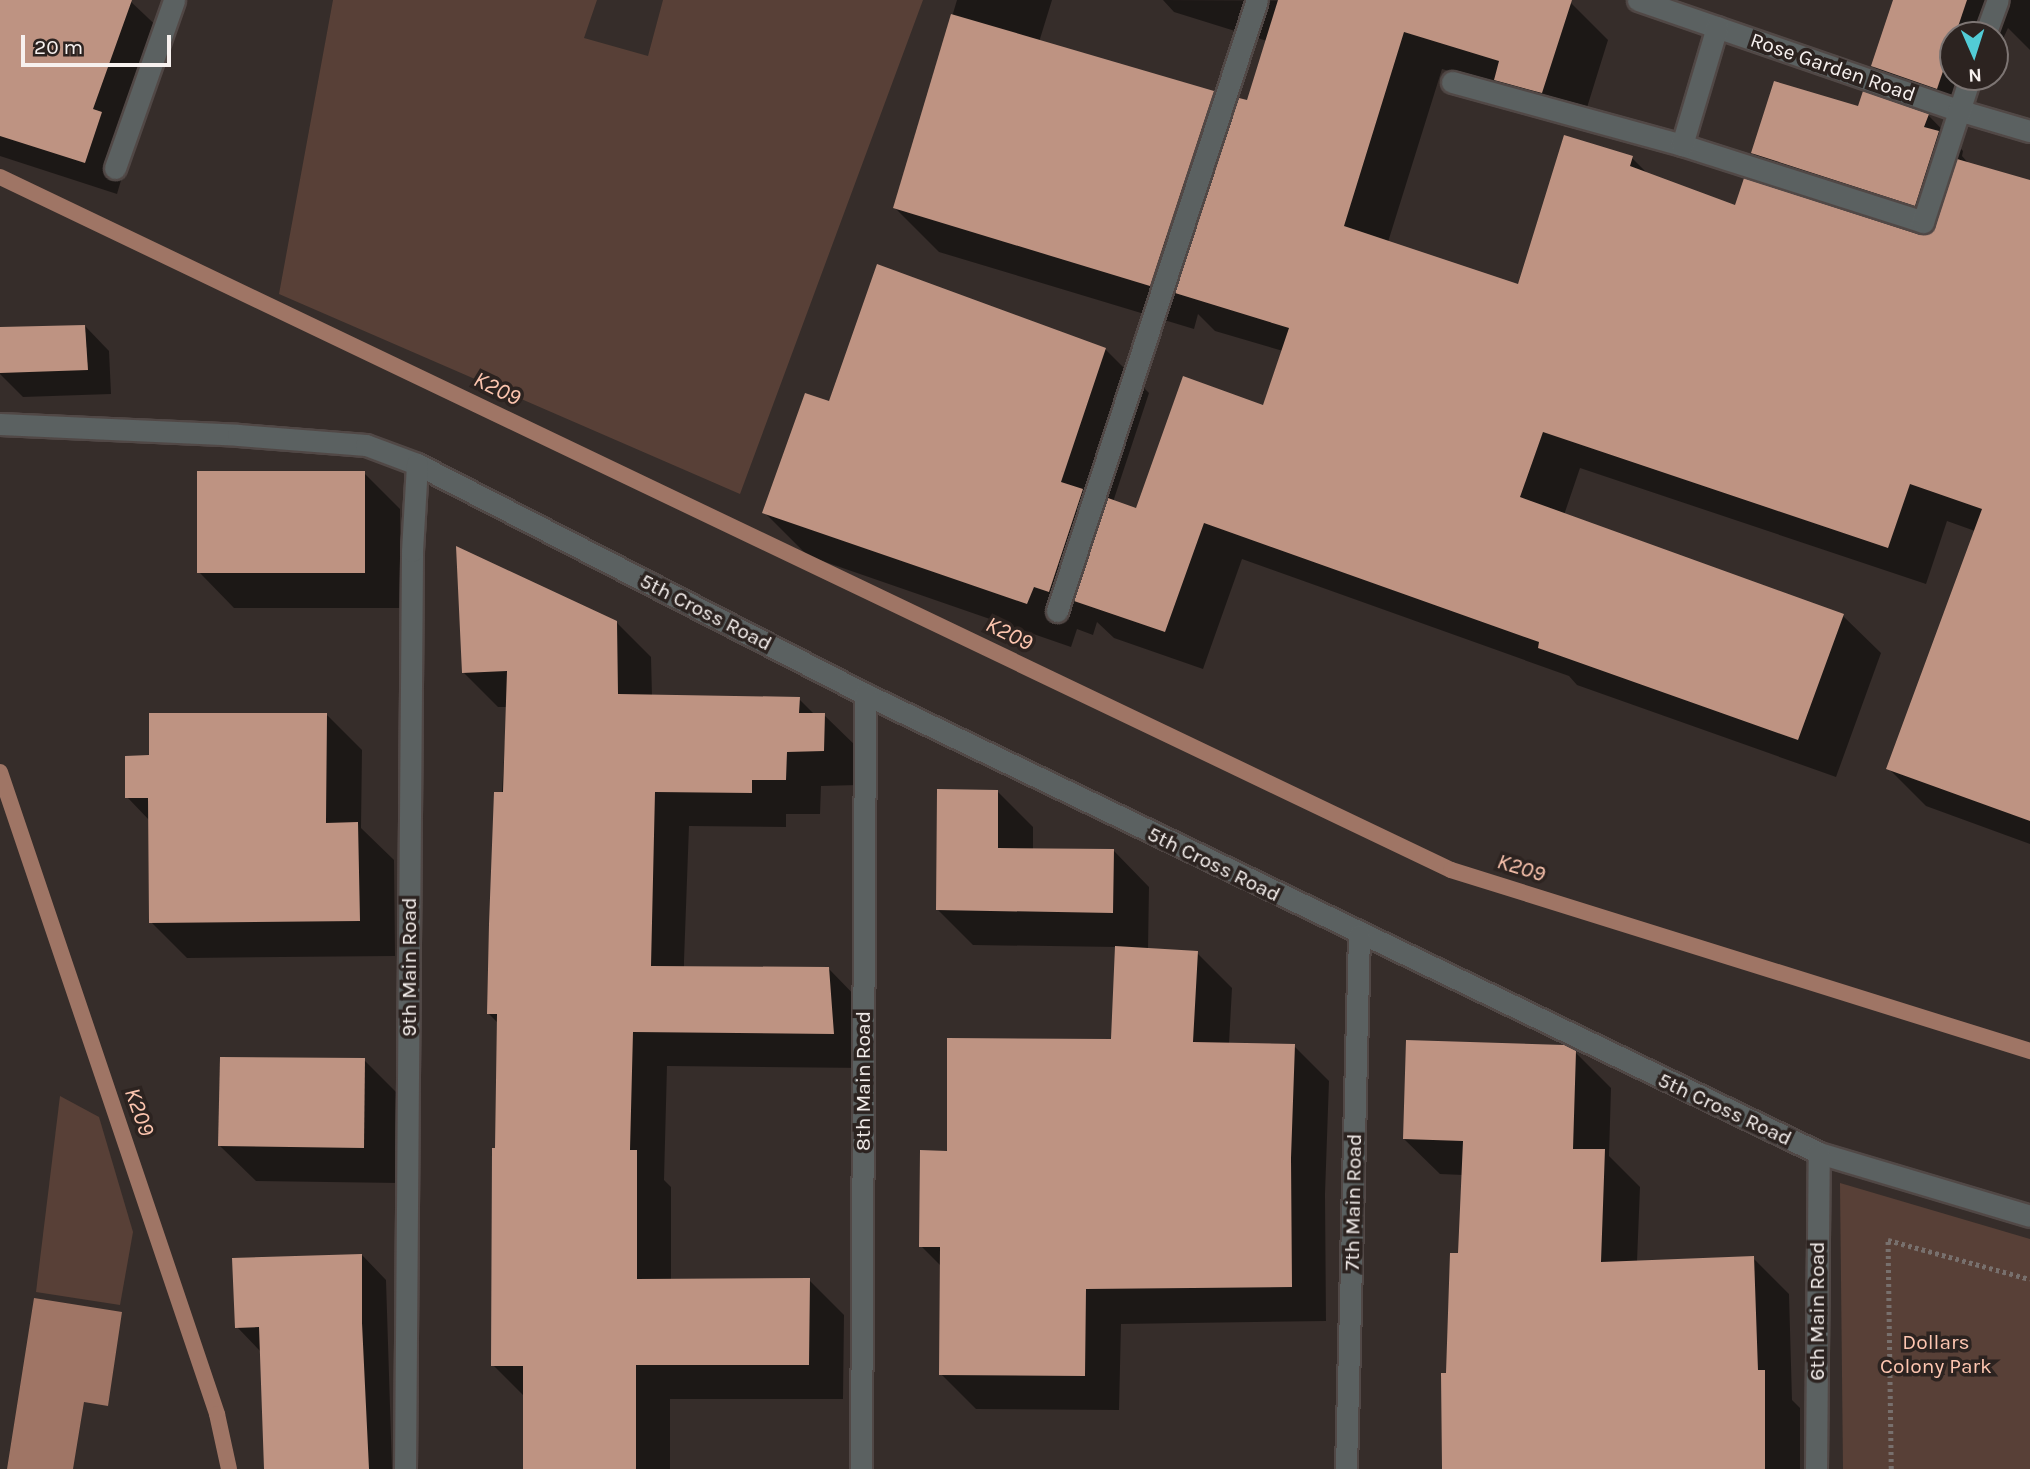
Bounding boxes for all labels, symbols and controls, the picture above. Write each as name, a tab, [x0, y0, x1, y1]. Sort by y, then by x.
scale bar	[24, 21, 175, 65]
north arrow	[1939, 21, 2009, 91]
street label: Rose Garden Road	[1747, 27, 1919, 107]
text: 20 m	[34, 35, 83, 59]
text: N	[1968, 64, 1982, 86]
water label: K209	[469, 366, 525, 412]
street label: 5th Cross Road	[636, 568, 776, 656]
water label: K209	[981, 611, 1037, 657]
street label: 5th Cross Road	[1143, 821, 1285, 907]
water label: K209	[1494, 848, 1548, 888]
street label: 9th Main Road	[396, 897, 422, 1037]
street label: 8th Main Road	[850, 1011, 876, 1151]
street label: 5th Cross Road	[1654, 1067, 1796, 1151]
water label: K209	[118, 1084, 160, 1140]
street label: 7th Main Road	[1339, 1133, 1367, 1271]
street label: 6th Main Road	[1804, 1241, 1830, 1381]
park label: Dollars Colony Park	[1880, 1329, 1992, 1379]

